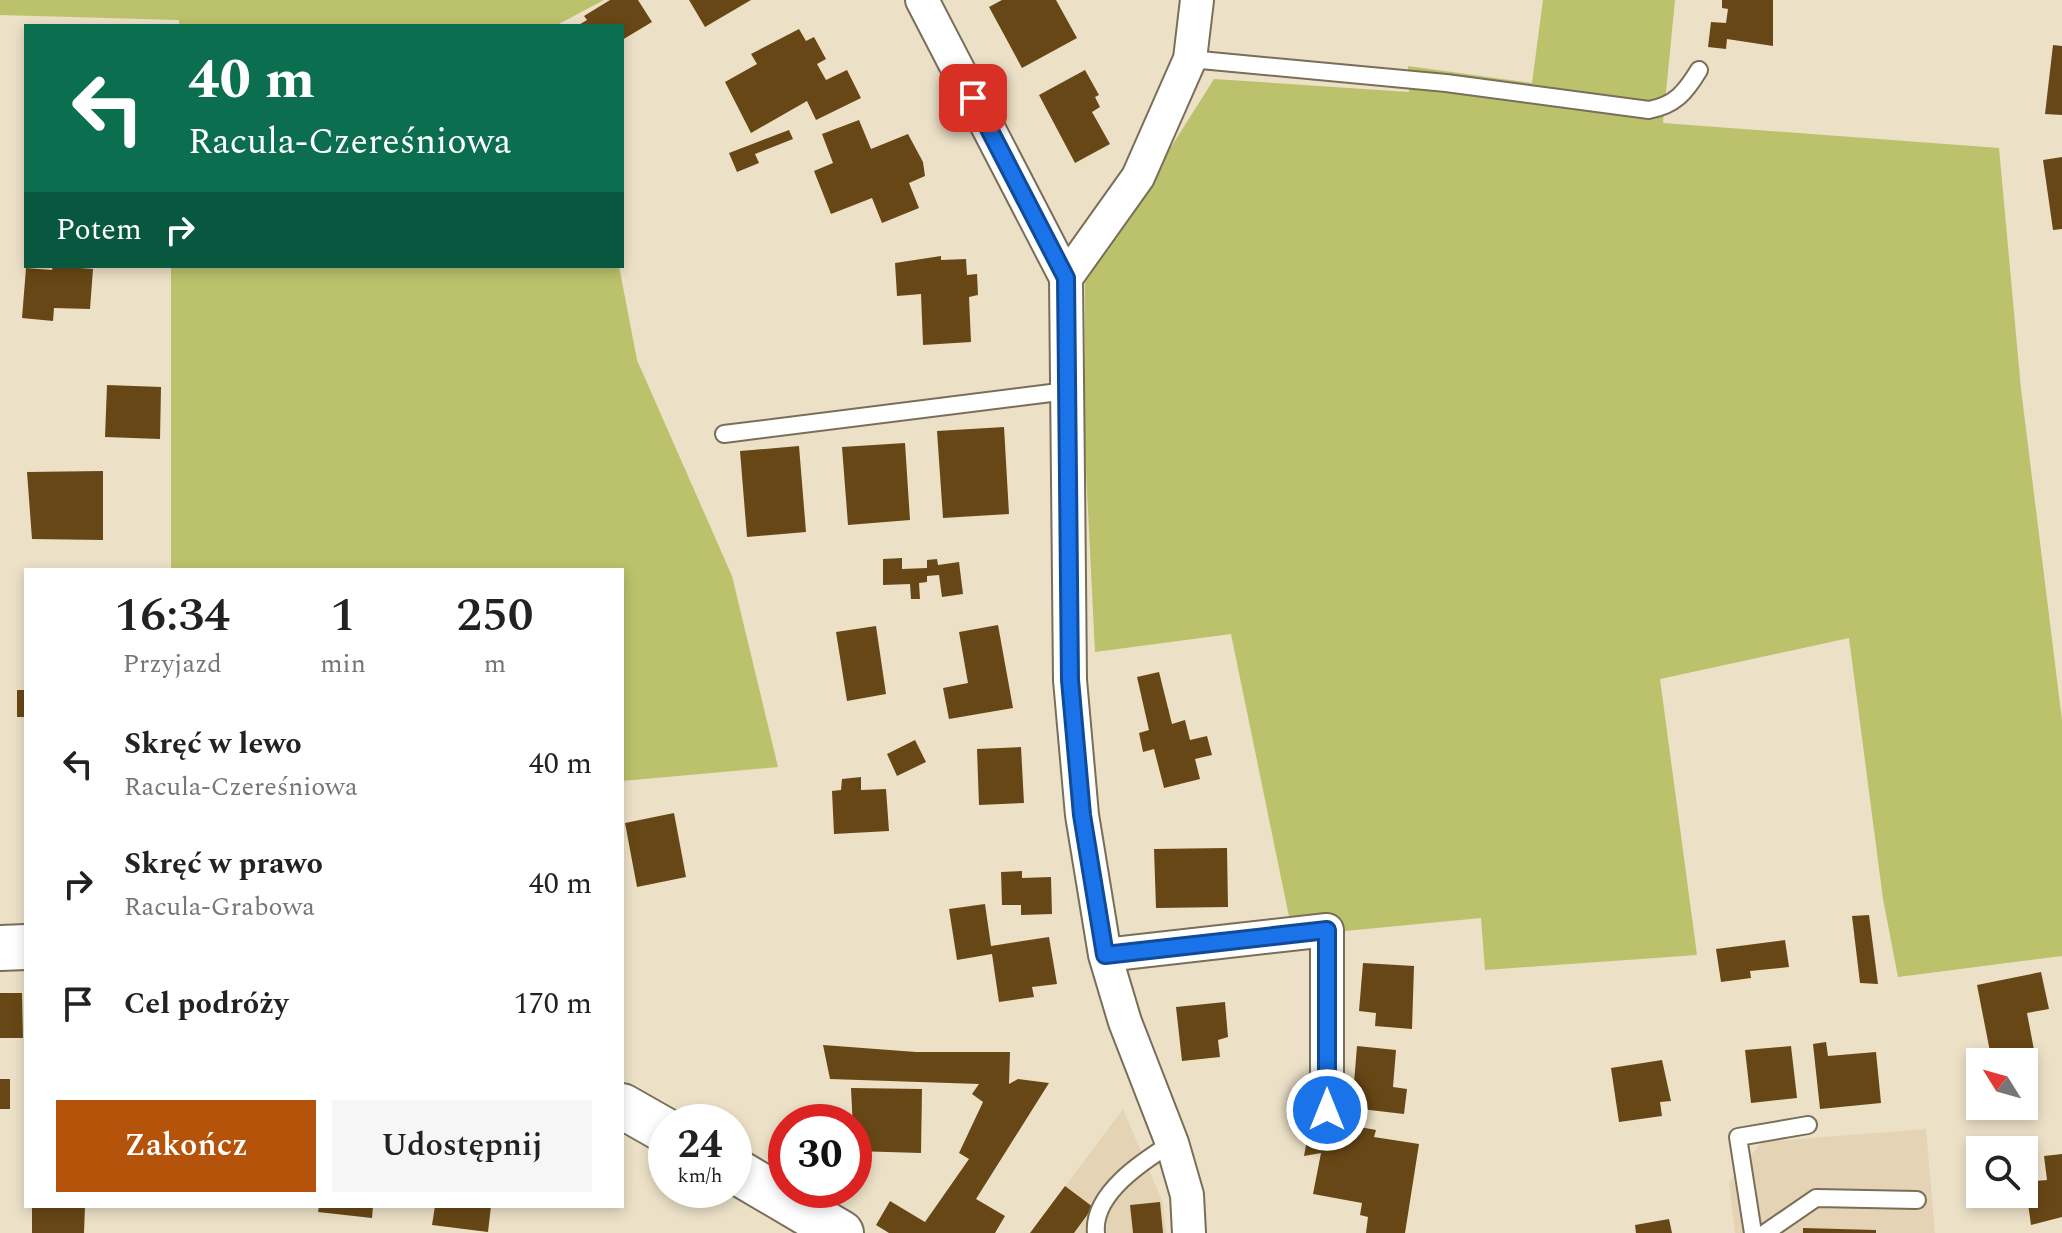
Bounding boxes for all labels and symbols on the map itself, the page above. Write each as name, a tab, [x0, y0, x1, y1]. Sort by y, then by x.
pin	[939, 64, 1007, 132]
north arrow	[1966, 1048, 2038, 1120]
position arrow	[1285, 1068, 1369, 1152]
speed limit sign: 30	[768, 1104, 872, 1208]

